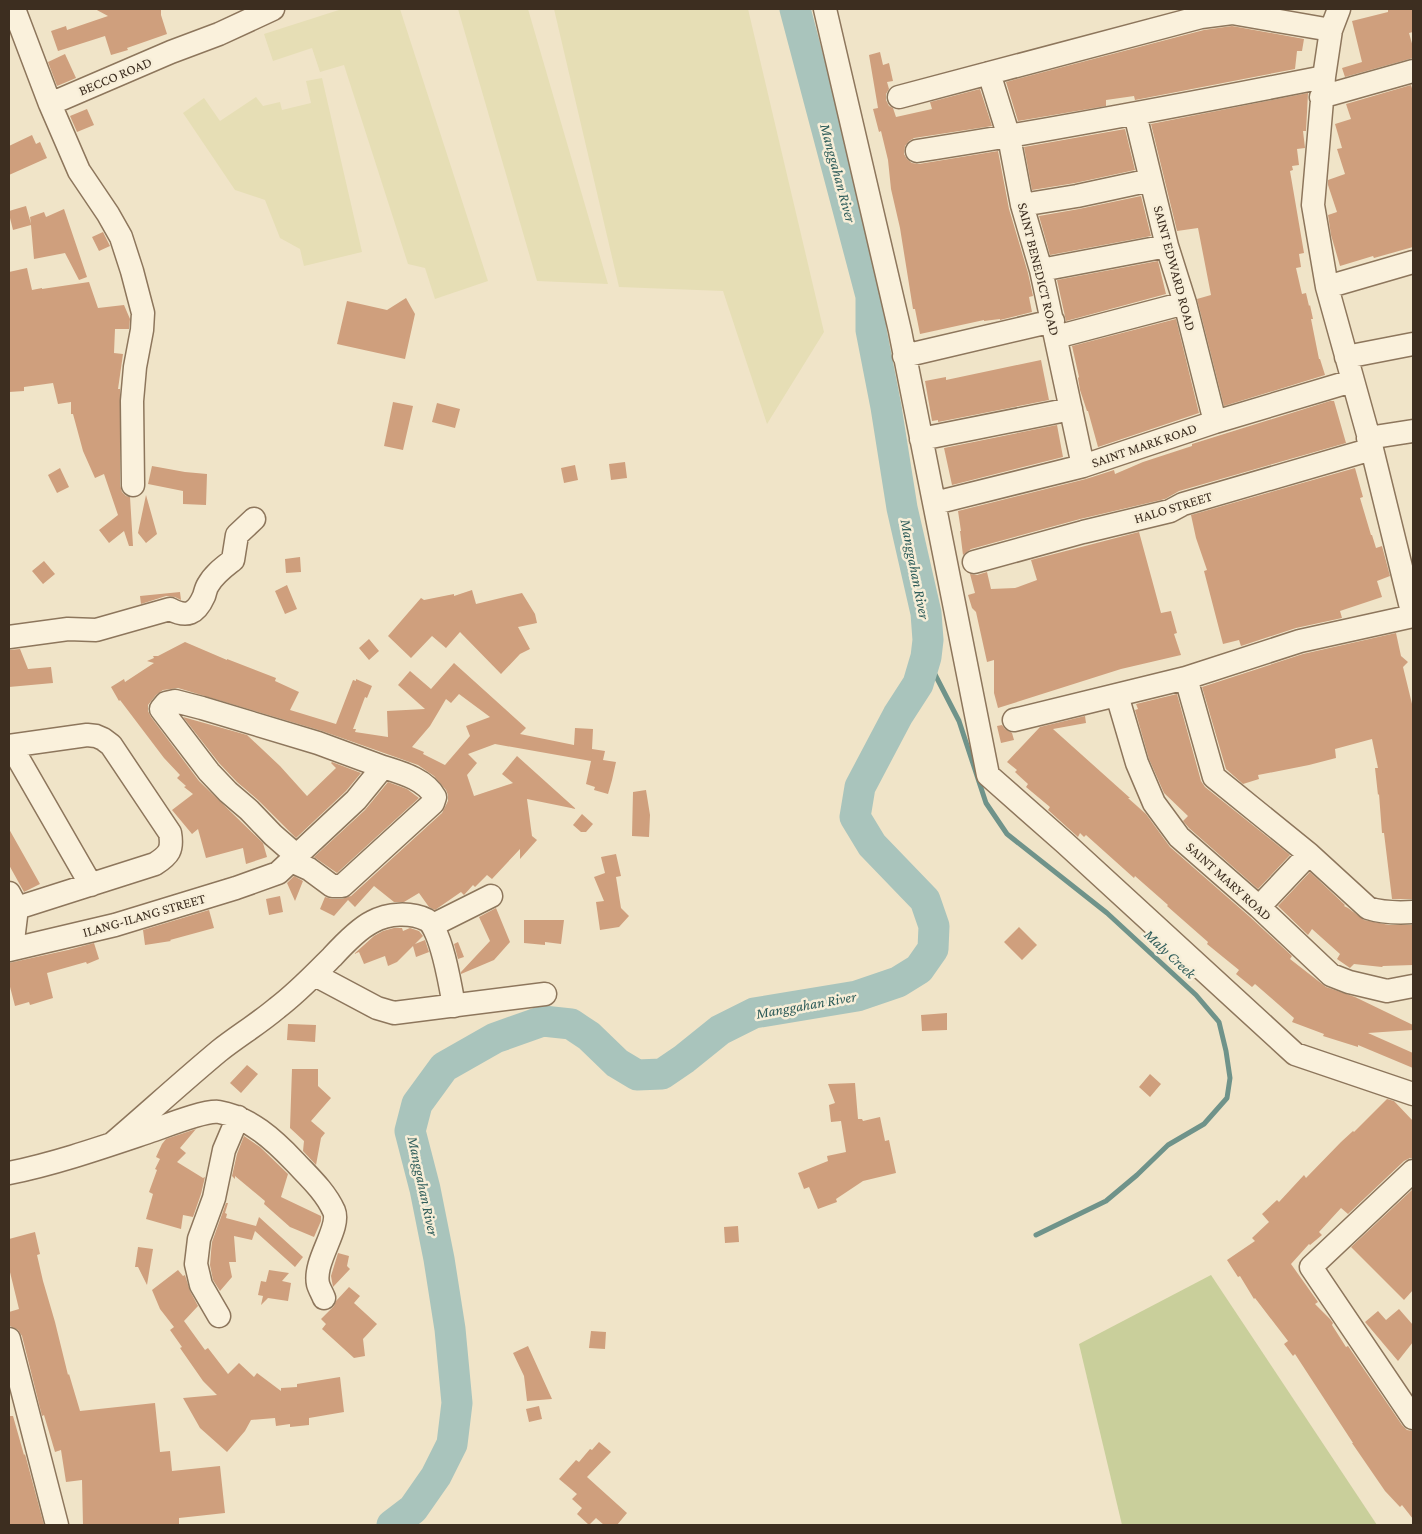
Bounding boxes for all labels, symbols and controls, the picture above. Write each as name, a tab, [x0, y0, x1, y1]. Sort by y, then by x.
street label: BECCO ROAD	[76, 53, 154, 99]
water label: Manggahan River	[816, 121, 859, 225]
street label: SAINT BENEDICT ROAD	[1015, 201, 1063, 337]
street label: SAINT EDWARD ROAD	[1151, 204, 1199, 332]
street label: SAINT MARK ROAD	[1089, 419, 1199, 471]
street label: HALO STREET	[1132, 487, 1214, 526]
water label: Manggahan River	[896, 517, 933, 621]
street label: SAINT MARY ROAD	[1183, 838, 1275, 924]
street label: ILANG-ILANG STREET	[81, 890, 208, 940]
water label: Maly Creek	[1140, 926, 1200, 983]
water label: Manggahan River	[754, 988, 858, 1023]
water label: Manggahan River	[403, 1134, 442, 1238]

